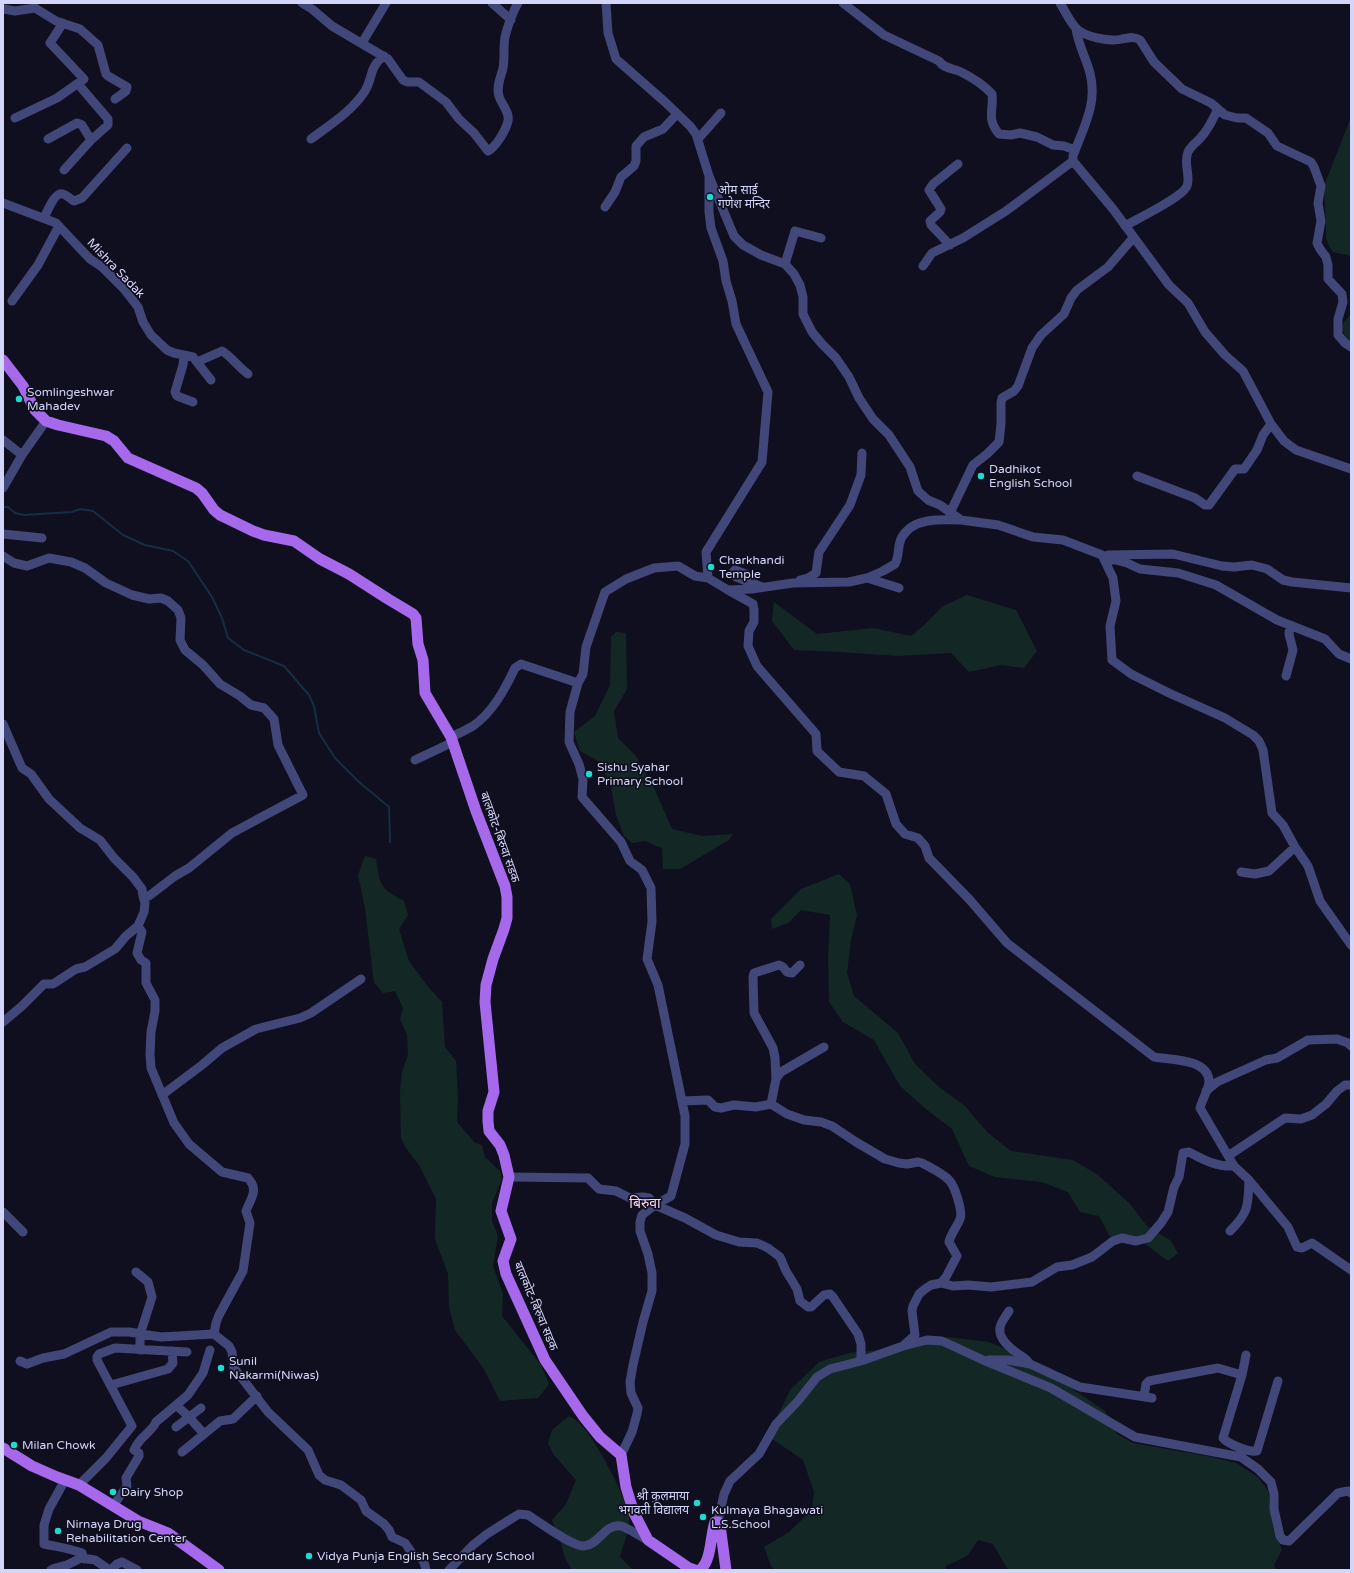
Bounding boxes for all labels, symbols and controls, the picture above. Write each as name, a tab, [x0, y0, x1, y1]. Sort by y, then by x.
place label: ओम साई गणेश मन्दिर	[718, 182, 771, 211]
marker: ओम साई गणेश मन्दिर	[705, 192, 715, 202]
street label: Mishra Sadak	[84, 235, 148, 301]
place label: Somlingeshwar Mahadev	[27, 385, 114, 413]
marker: Somlingeshwar Mahadev	[14, 394, 24, 404]
place label: Dadhikot English School	[989, 462, 1072, 490]
marker: Dadhikot English School	[976, 471, 986, 481]
place label: Charkhandi Temple	[719, 553, 784, 581]
marker: Charkhandi Temple	[706, 562, 716, 572]
place label: Sishu Syahar Primary School	[597, 760, 683, 788]
marker: Sishu Syahar Primary School	[584, 769, 594, 779]
street label: बालकोट-बिरुवा सडक	[477, 790, 524, 885]
district label: बिरुवा	[629, 1195, 661, 1212]
street label: बालकोट-बिरुवा सडक	[511, 1259, 562, 1353]
place label: Sunil Nakarmi(Niwas)	[229, 1354, 319, 1382]
marker: Sunil Nakarmi(Niwas)	[216, 1363, 226, 1373]
place label: Milan Chowk	[22, 1438, 96, 1452]
marker: Milan Chowk	[9, 1440, 19, 1450]
place label: Dairy Shop	[121, 1485, 183, 1499]
marker: Dairy Shop	[108, 1487, 118, 1497]
place label: श्री कुलमाया भगवती विद्यालय	[619, 1488, 690, 1517]
marker: श्री कुलमाया भगवती विद्यालय	[692, 1498, 702, 1508]
place label: Kulmaya Bhagawati L.S.School	[711, 1503, 823, 1531]
marker: Kulmaya Bhagawati L.S.School	[698, 1512, 708, 1522]
place label: Nirnaya Drug Rehabilitation Center	[66, 1517, 187, 1545]
marker: Nirnaya Drug Rehabilitation Center	[53, 1526, 63, 1536]
place label: Vidya Punja English Secondary School	[317, 1549, 534, 1563]
marker: Vidya Punja English Secondary School	[304, 1551, 314, 1561]

